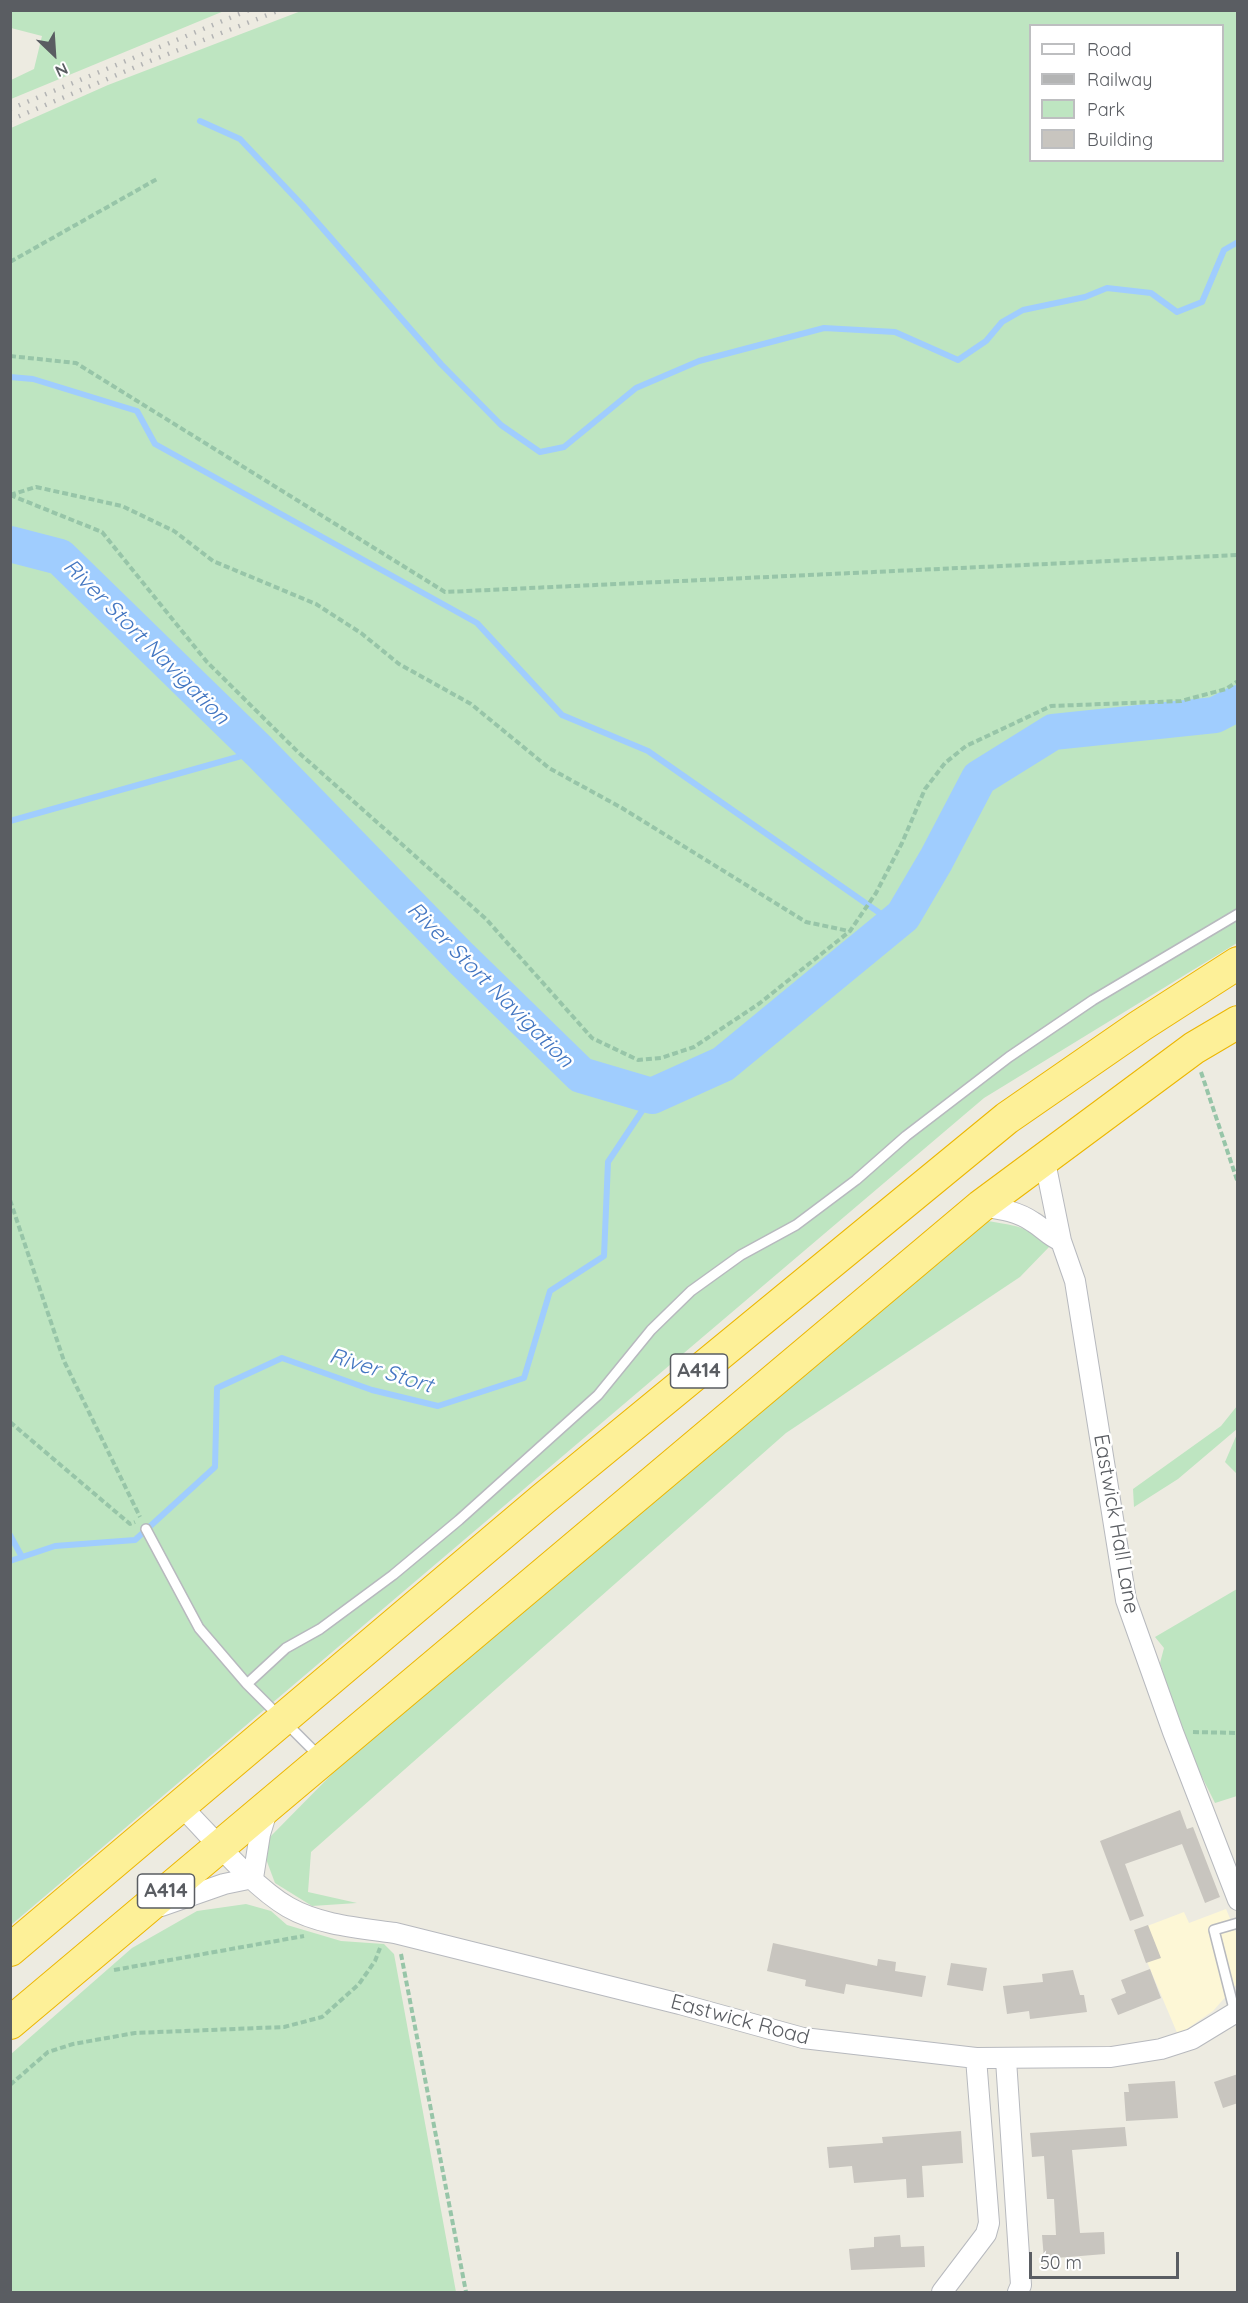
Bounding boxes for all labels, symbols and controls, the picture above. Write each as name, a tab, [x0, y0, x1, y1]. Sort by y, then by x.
north arrow	[24, 24, 84, 84]
legend	[1029, 24, 1224, 162]
text: Road	[1087, 38, 1132, 61]
text: N	[52, 59, 71, 82]
text: Railway	[1087, 68, 1153, 91]
text: Park	[1087, 98, 1125, 121]
text: Building	[1087, 128, 1153, 151]
water label: River Stort Navigation	[58, 554, 234, 730]
water label: River Stort Navigation	[402, 897, 578, 1073]
water label: River Stort	[326, 1343, 436, 1399]
road number: A414	[670, 1354, 728, 1388]
street label: Eastwick Hall Lane	[1088, 1432, 1144, 1616]
road number: A414	[138, 1874, 195, 1908]
street label: Eastwick Road	[668, 1989, 812, 2051]
scale bar	[1032, 2240, 1182, 2278]
text: 50 m	[1040, 2251, 1082, 2274]

